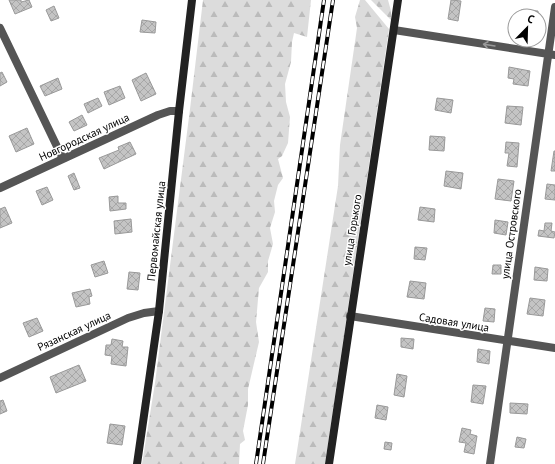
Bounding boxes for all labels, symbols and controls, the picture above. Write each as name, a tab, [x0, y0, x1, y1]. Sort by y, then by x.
north arrow	[507, 8, 547, 48]
text: С	[525, 11, 536, 26]
one-way arrow	[483, 41, 496, 49]
street label: Новгородская улица	[37, 110, 131, 164]
street label: Первомайская улица	[144, 180, 168, 282]
street label: улица Островского	[498, 188, 524, 280]
street label: улица Горького	[339, 193, 365, 267]
street label: Рязанская улица	[35, 308, 113, 354]
street label: Садовая улица	[418, 310, 490, 334]

